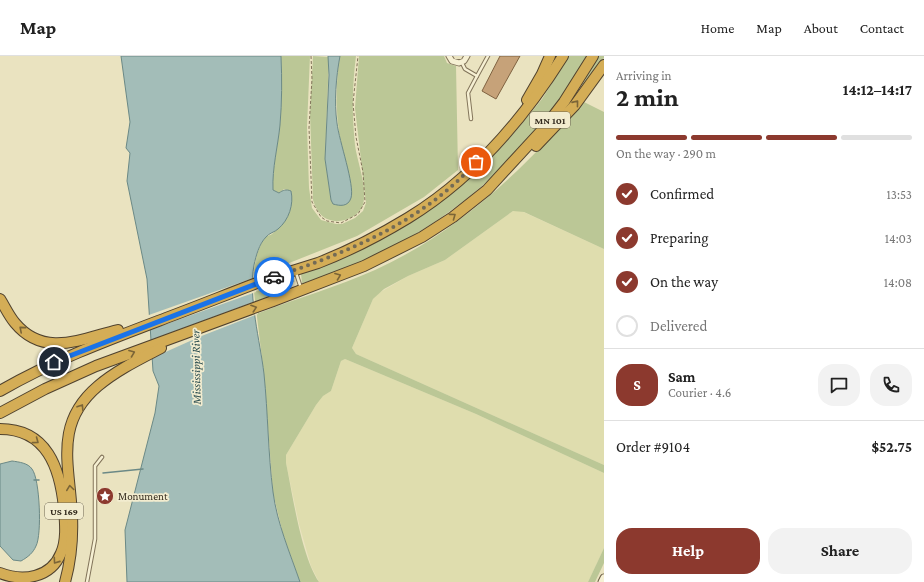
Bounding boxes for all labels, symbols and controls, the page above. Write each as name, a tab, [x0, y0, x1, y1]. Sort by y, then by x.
text: Map	[20, 17, 56, 38]
text: Home	[701, 20, 734, 36]
text: Map	[756, 20, 782, 36]
text: About	[804, 20, 838, 36]
text: Contact	[860, 20, 904, 36]
text: Arriving in	[616, 68, 672, 83]
text: 14:12–14:17	[843, 82, 912, 98]
text: 2 min	[616, 83, 679, 112]
one-way arrow	[572, 101, 579, 108]
road number: MN 101	[530, 112, 570, 128]
pin	[459, 145, 493, 179]
text: On the way · 290 m	[616, 146, 716, 161]
icon: bag	[465, 151, 487, 173]
icon: check	[616, 183, 638, 205]
text: Confirmed	[650, 186, 714, 202]
text: 13:53	[886, 187, 912, 202]
one-way arrow	[449, 213, 456, 221]
icon: check	[616, 227, 638, 249]
text: Preparing	[650, 230, 709, 246]
text: 14:03	[885, 231, 912, 246]
courier	[254, 257, 294, 297]
icon: car	[263, 266, 285, 288]
icon: check	[616, 271, 638, 293]
one-way arrow	[334, 272, 341, 280]
text: On the way	[650, 274, 718, 290]
text: 14:08	[884, 275, 912, 290]
one-way arrow	[251, 304, 258, 313]
text: Delivered	[650, 318, 707, 334]
one-way arrow	[19, 327, 27, 334]
water label: Mississippi River	[188, 329, 204, 406]
pin	[37, 345, 71, 379]
one-way arrow	[129, 349, 136, 357]
icon: home	[43, 351, 65, 373]
button: chat	[818, 364, 860, 406]
button: phone	[870, 364, 912, 406]
text: Sam	[668, 369, 696, 385]
text: S	[633, 377, 641, 393]
text: Courier · 4.6	[668, 385, 731, 400]
one-way arrow	[76, 404, 84, 411]
one-way arrow	[32, 437, 39, 444]
text: Order #9104	[616, 439, 690, 455]
text: $52.75	[872, 439, 912, 455]
one-way arrow	[66, 485, 75, 491]
place icon: Monument	[95, 486, 115, 506]
place label: Monument	[118, 490, 168, 502]
road number: US 169	[45, 503, 83, 519]
button: Help	[616, 528, 760, 574]
button: Share	[768, 528, 912, 574]
one-way arrow	[53, 557, 61, 564]

